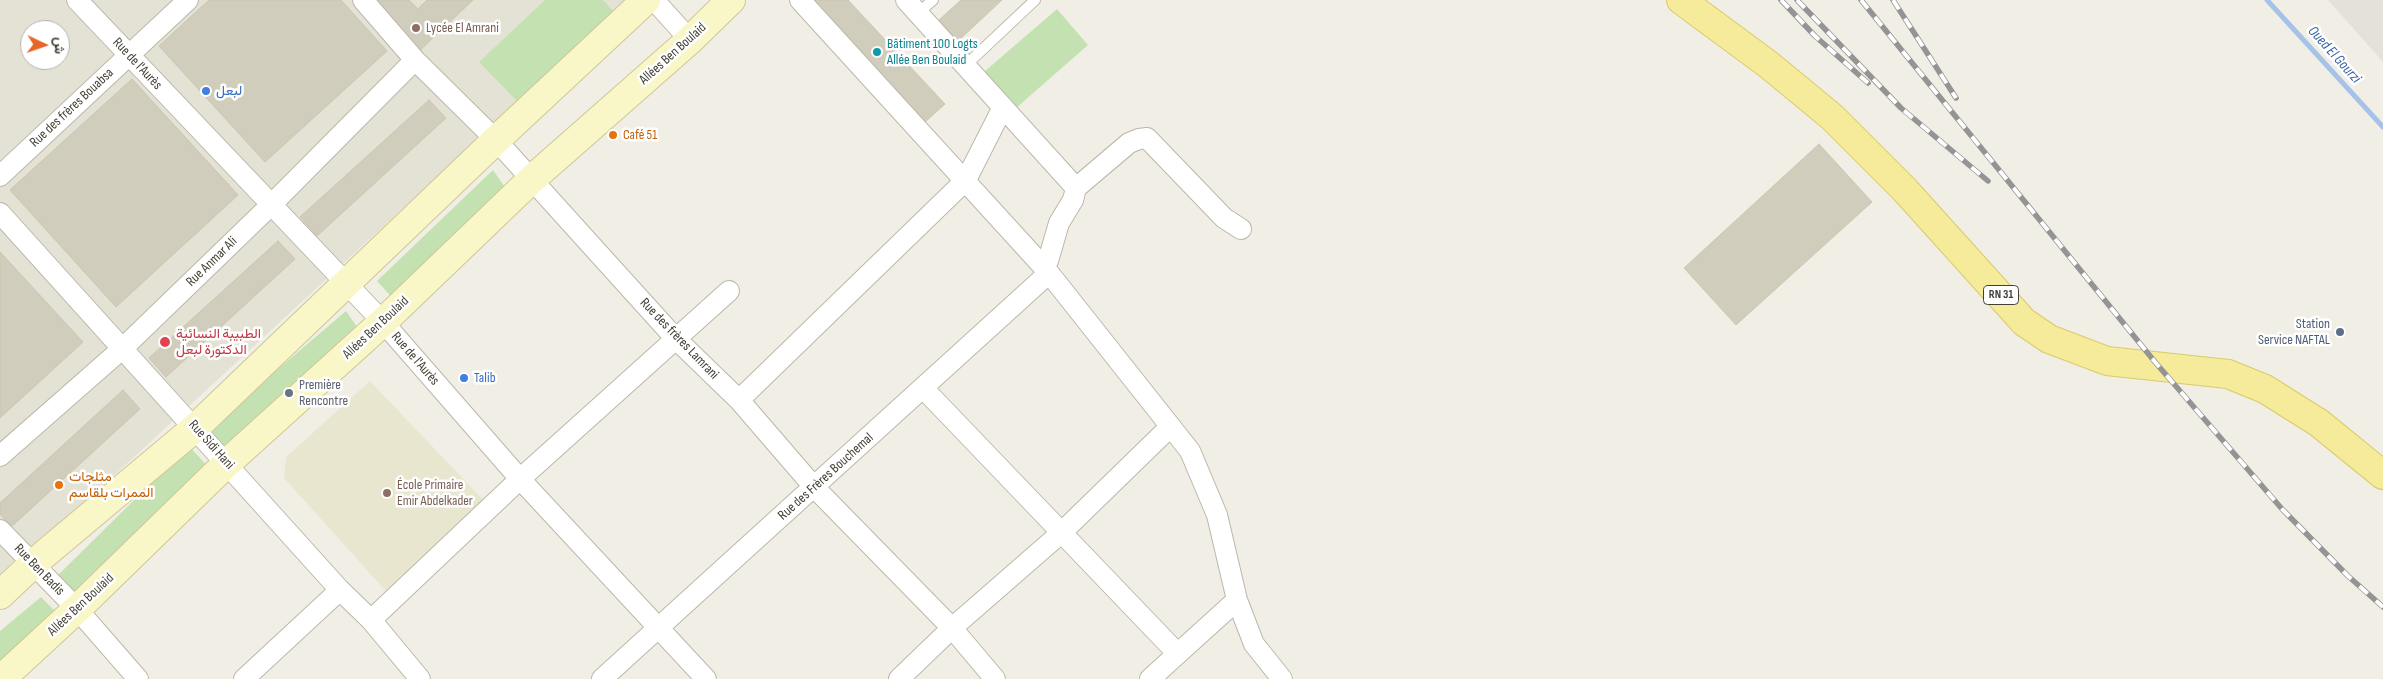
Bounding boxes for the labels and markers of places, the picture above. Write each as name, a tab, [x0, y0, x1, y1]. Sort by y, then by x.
place label: Lycée El Amrani	[426, 20, 499, 36]
marker: Lycée El Amrani	[410, 22, 422, 34]
place label: Bâtiment 100 Logts Allée Ben Boulaid	[887, 36, 978, 68]
marker: Bâtiment 100 Logts Allée Ben Boulaid	[871, 46, 883, 58]
place label: لبعل	[216, 83, 242, 99]
marker: لبعل	[200, 85, 212, 97]
place label: Café 51	[623, 127, 657, 143]
marker: Café 51	[607, 129, 619, 141]
place label: Station Service NAFTAL	[2258, 316, 2330, 348]
place label: الطبيبة النسائية الدكتورة لبعل	[176, 326, 261, 358]
marker: Station Service NAFTAL	[2334, 326, 2346, 338]
marker: الطبيبة النسائية الدكتورة لبعل	[158, 335, 172, 349]
place label: Talib	[474, 370, 495, 386]
marker: Talib	[458, 372, 470, 384]
place label: Première Rencontre	[299, 377, 348, 410]
marker: Première Rencontre	[283, 387, 295, 399]
place label: مثلجات الممرات بلقاسم	[69, 469, 154, 502]
place label: École Primaire Emir Abdelkader	[397, 477, 473, 510]
marker: مثلجات الممرات بلقاسم	[53, 479, 65, 491]
marker: École Primaire Emir Abdelkader	[381, 487, 393, 499]

